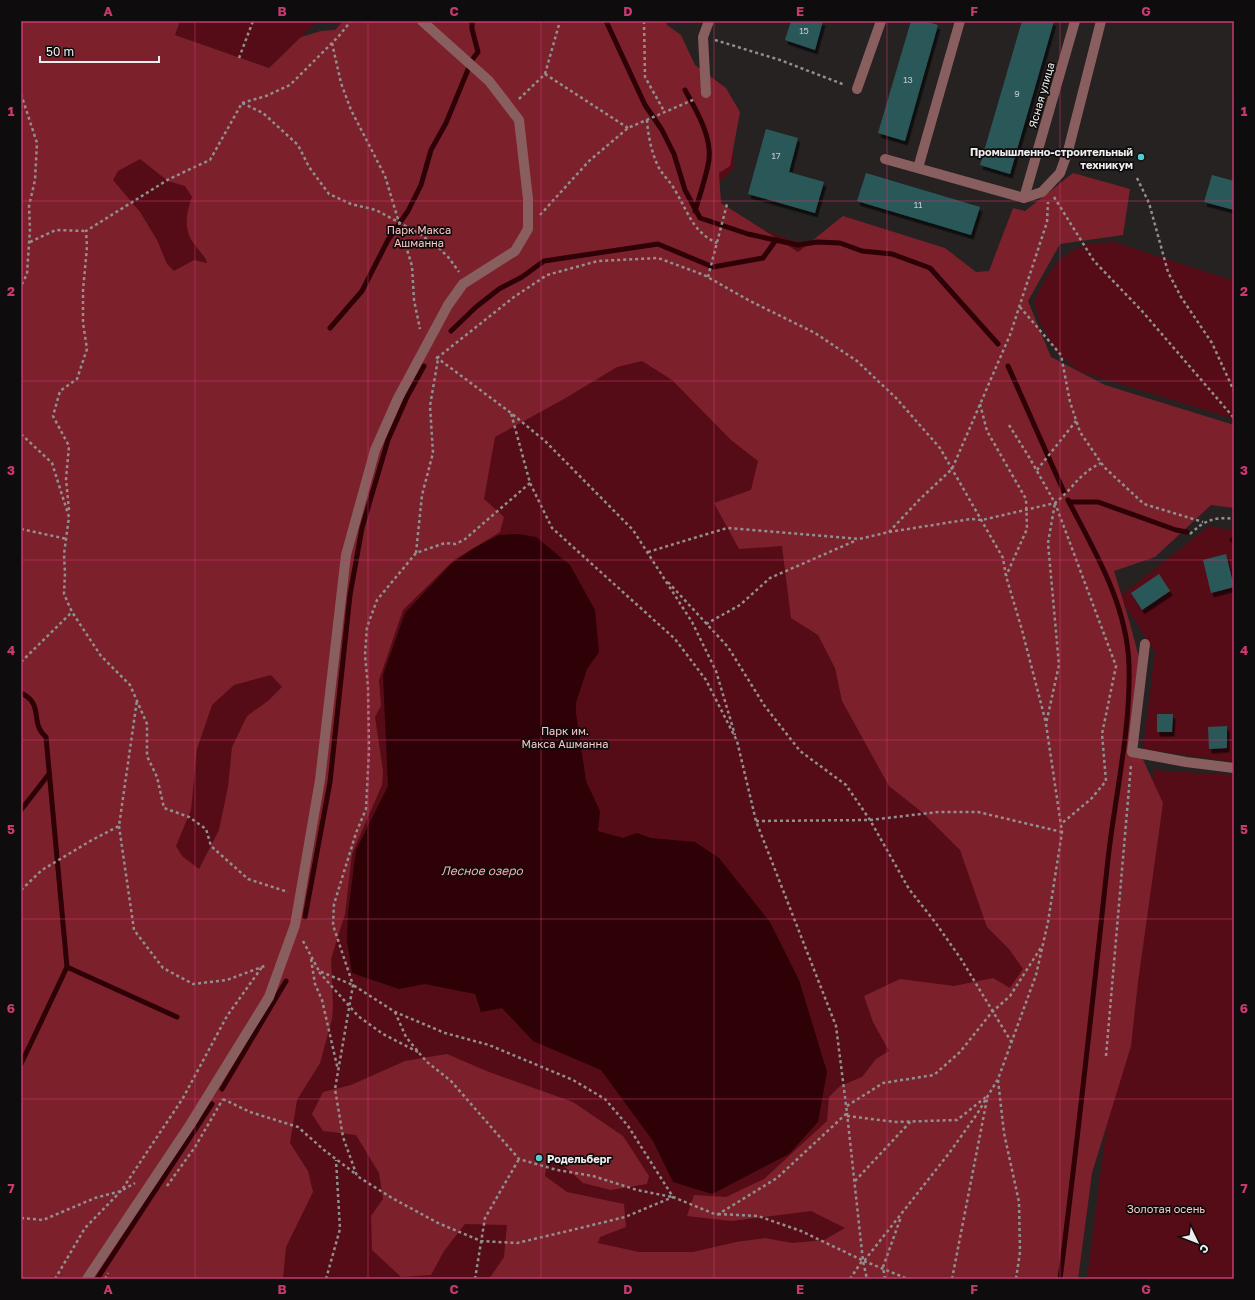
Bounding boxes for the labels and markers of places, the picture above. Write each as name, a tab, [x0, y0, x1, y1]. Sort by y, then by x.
place label: Промышленно-строительный техникум	[970, 145, 1133, 171]
marker: Промышленно-строительный техникум	[1136, 152, 1146, 162]
place label: Родельберг	[547, 1152, 612, 1165]
marker: Родельберг	[534, 1153, 544, 1163]

